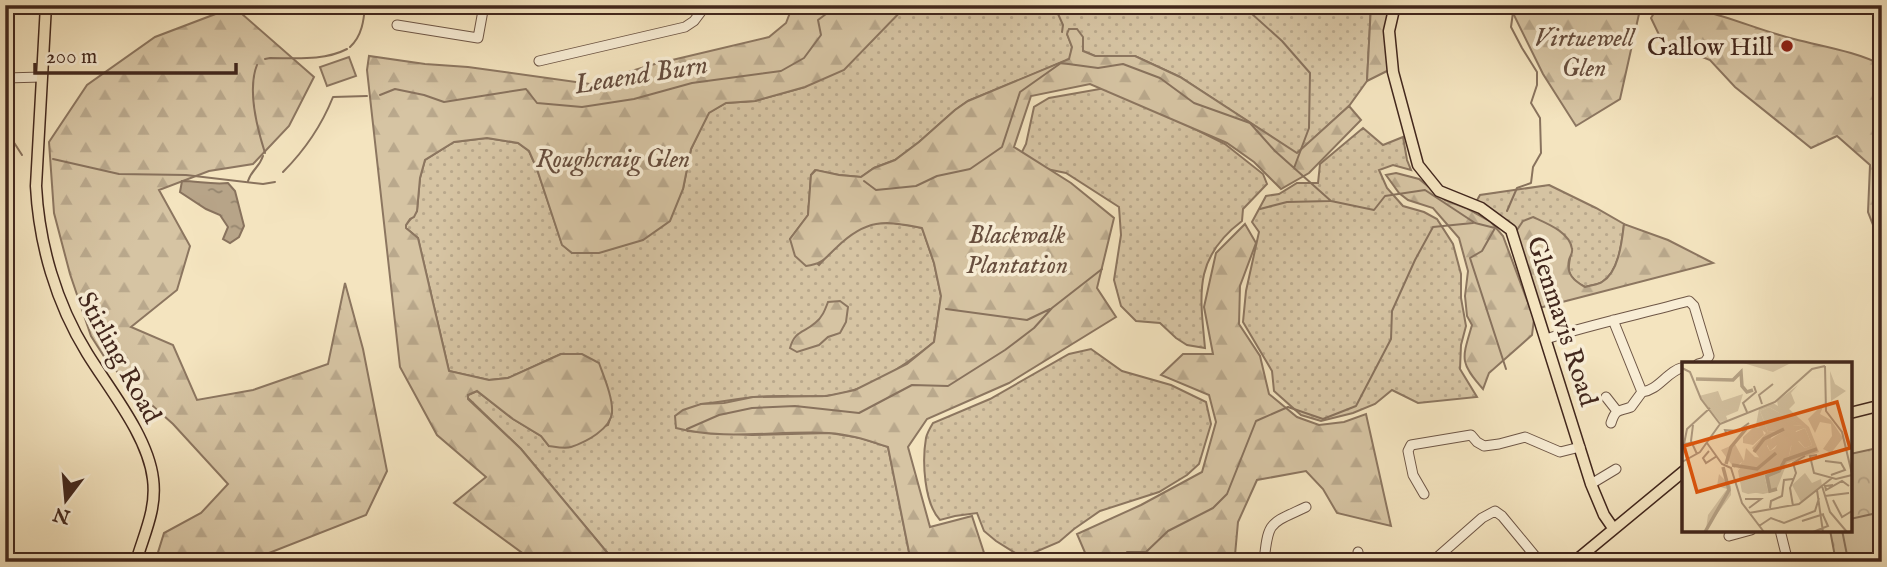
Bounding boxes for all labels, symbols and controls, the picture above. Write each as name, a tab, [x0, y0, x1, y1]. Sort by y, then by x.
park label: Virtuewell Glen	[1534, 22, 1636, 85]
place label: Gallow Hill	[1647, 31, 1774, 64]
scale bar	[35, 32, 236, 76]
marker: Gallow Hill	[1779, 38, 1795, 54]
text: 200 m	[46, 44, 97, 71]
water label: Leaend Burn	[571, 48, 711, 103]
park label: Roughcraig Glen	[536, 143, 690, 177]
park label: Blackwalk Plantation	[966, 219, 1068, 282]
street label: Glenmavis Road	[1519, 232, 1605, 411]
street label: Stirling Road	[69, 286, 168, 429]
inset map	[1682, 362, 1852, 532]
north arrow	[32, 466, 102, 536]
text: N	[50, 500, 74, 528]

